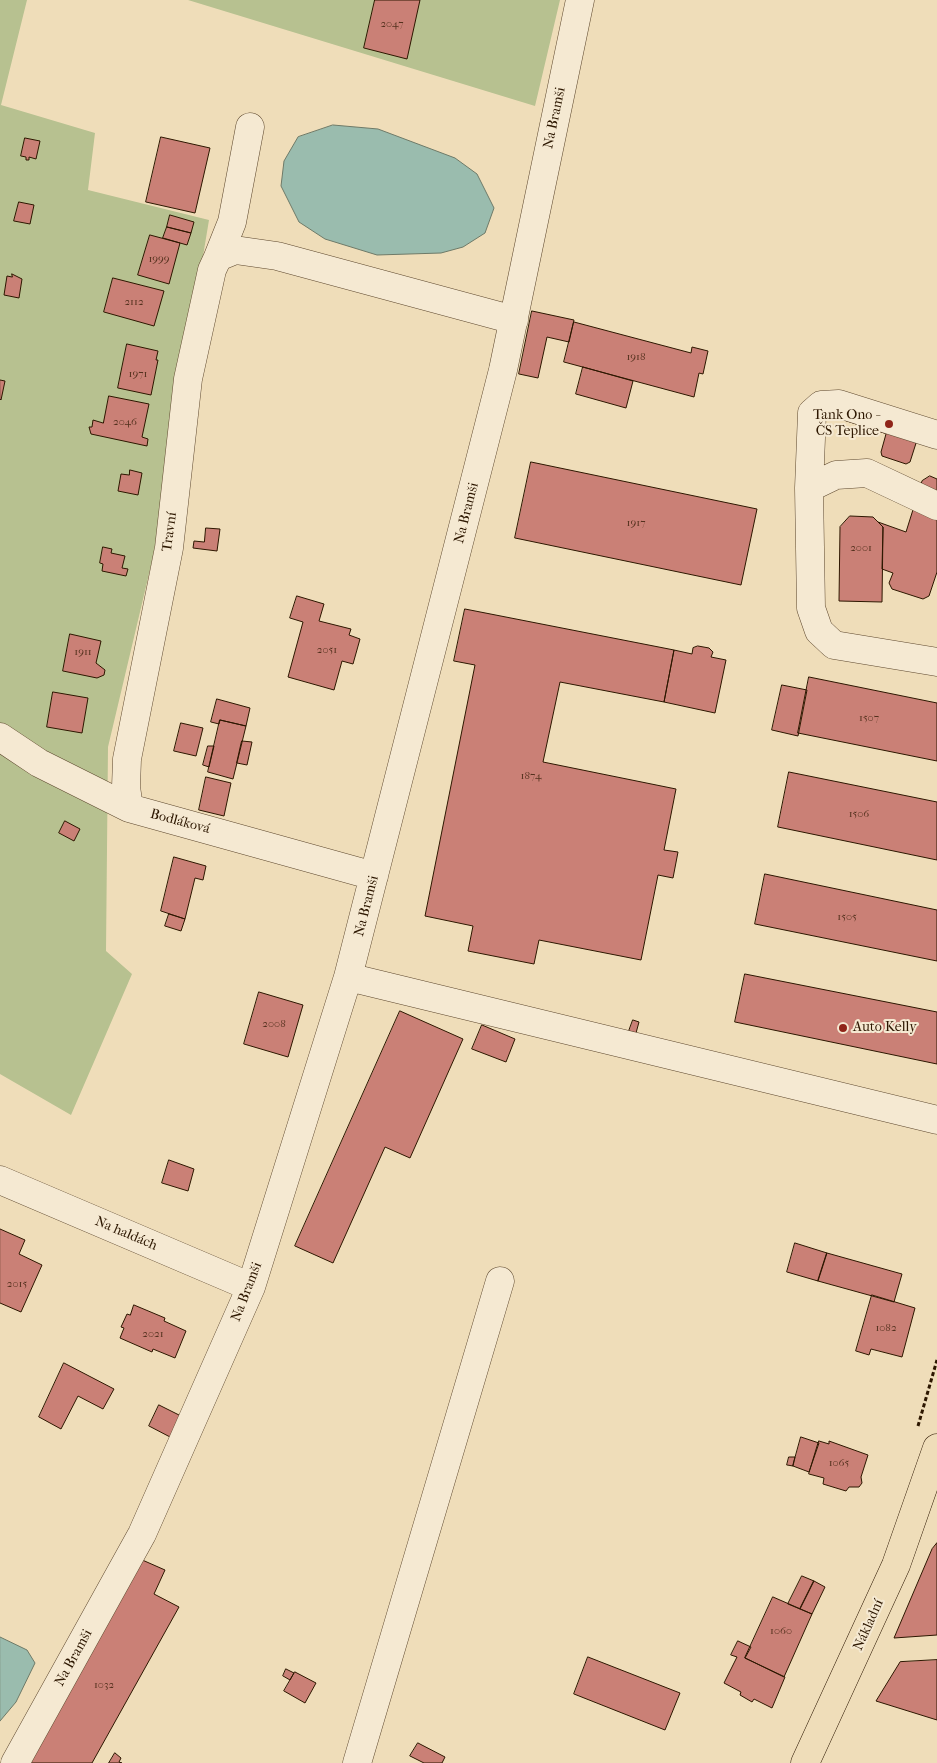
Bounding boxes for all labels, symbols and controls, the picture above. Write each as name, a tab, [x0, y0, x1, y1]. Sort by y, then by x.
house number: 2047	[380, 17, 404, 31]
street label: Na Bramši	[540, 86, 570, 150]
house number: 1999	[148, 252, 170, 266]
house number: 2112	[124, 295, 144, 309]
house number: 1918	[626, 350, 646, 364]
house number: 1971	[129, 367, 147, 381]
place label: Tank Ono - ČS Teplice	[813, 408, 879, 441]
house number: 2046	[113, 415, 137, 429]
marker: Tank Ono - ČS Teplice	[883, 418, 895, 430]
street label: Na Bramši	[451, 481, 483, 545]
street label: Travní	[159, 511, 181, 553]
house number: 1917	[627, 516, 645, 530]
house number: 2001	[850, 541, 872, 555]
house number: 2051	[317, 643, 337, 657]
house number: 1911	[74, 645, 92, 659]
house number: 1507	[859, 711, 879, 725]
house number: 1874	[521, 769, 541, 783]
street label: Bodláková	[148, 806, 212, 838]
house number: 1506	[849, 807, 869, 821]
street label: Na Bramši	[351, 874, 383, 938]
house number: 1505	[837, 910, 857, 924]
house number: 2008	[262, 1017, 286, 1031]
place label: Auto Kelly	[853, 1020, 917, 1036]
marker: Auto Kelly	[837, 1022, 849, 1034]
street label: Na haldách	[92, 1213, 160, 1255]
street label: Na Bramši	[228, 1260, 266, 1324]
house number: 2015	[7, 1277, 27, 1291]
house number: 1082	[875, 1321, 897, 1335]
house number: 2021	[142, 1327, 164, 1341]
house number: 1065	[829, 1456, 849, 1470]
street label: Nákladní	[850, 1597, 888, 1653]
house number: 1060	[770, 1624, 792, 1638]
street label: Na Bramši	[52, 1627, 96, 1689]
house number: 1032	[94, 1678, 114, 1692]

